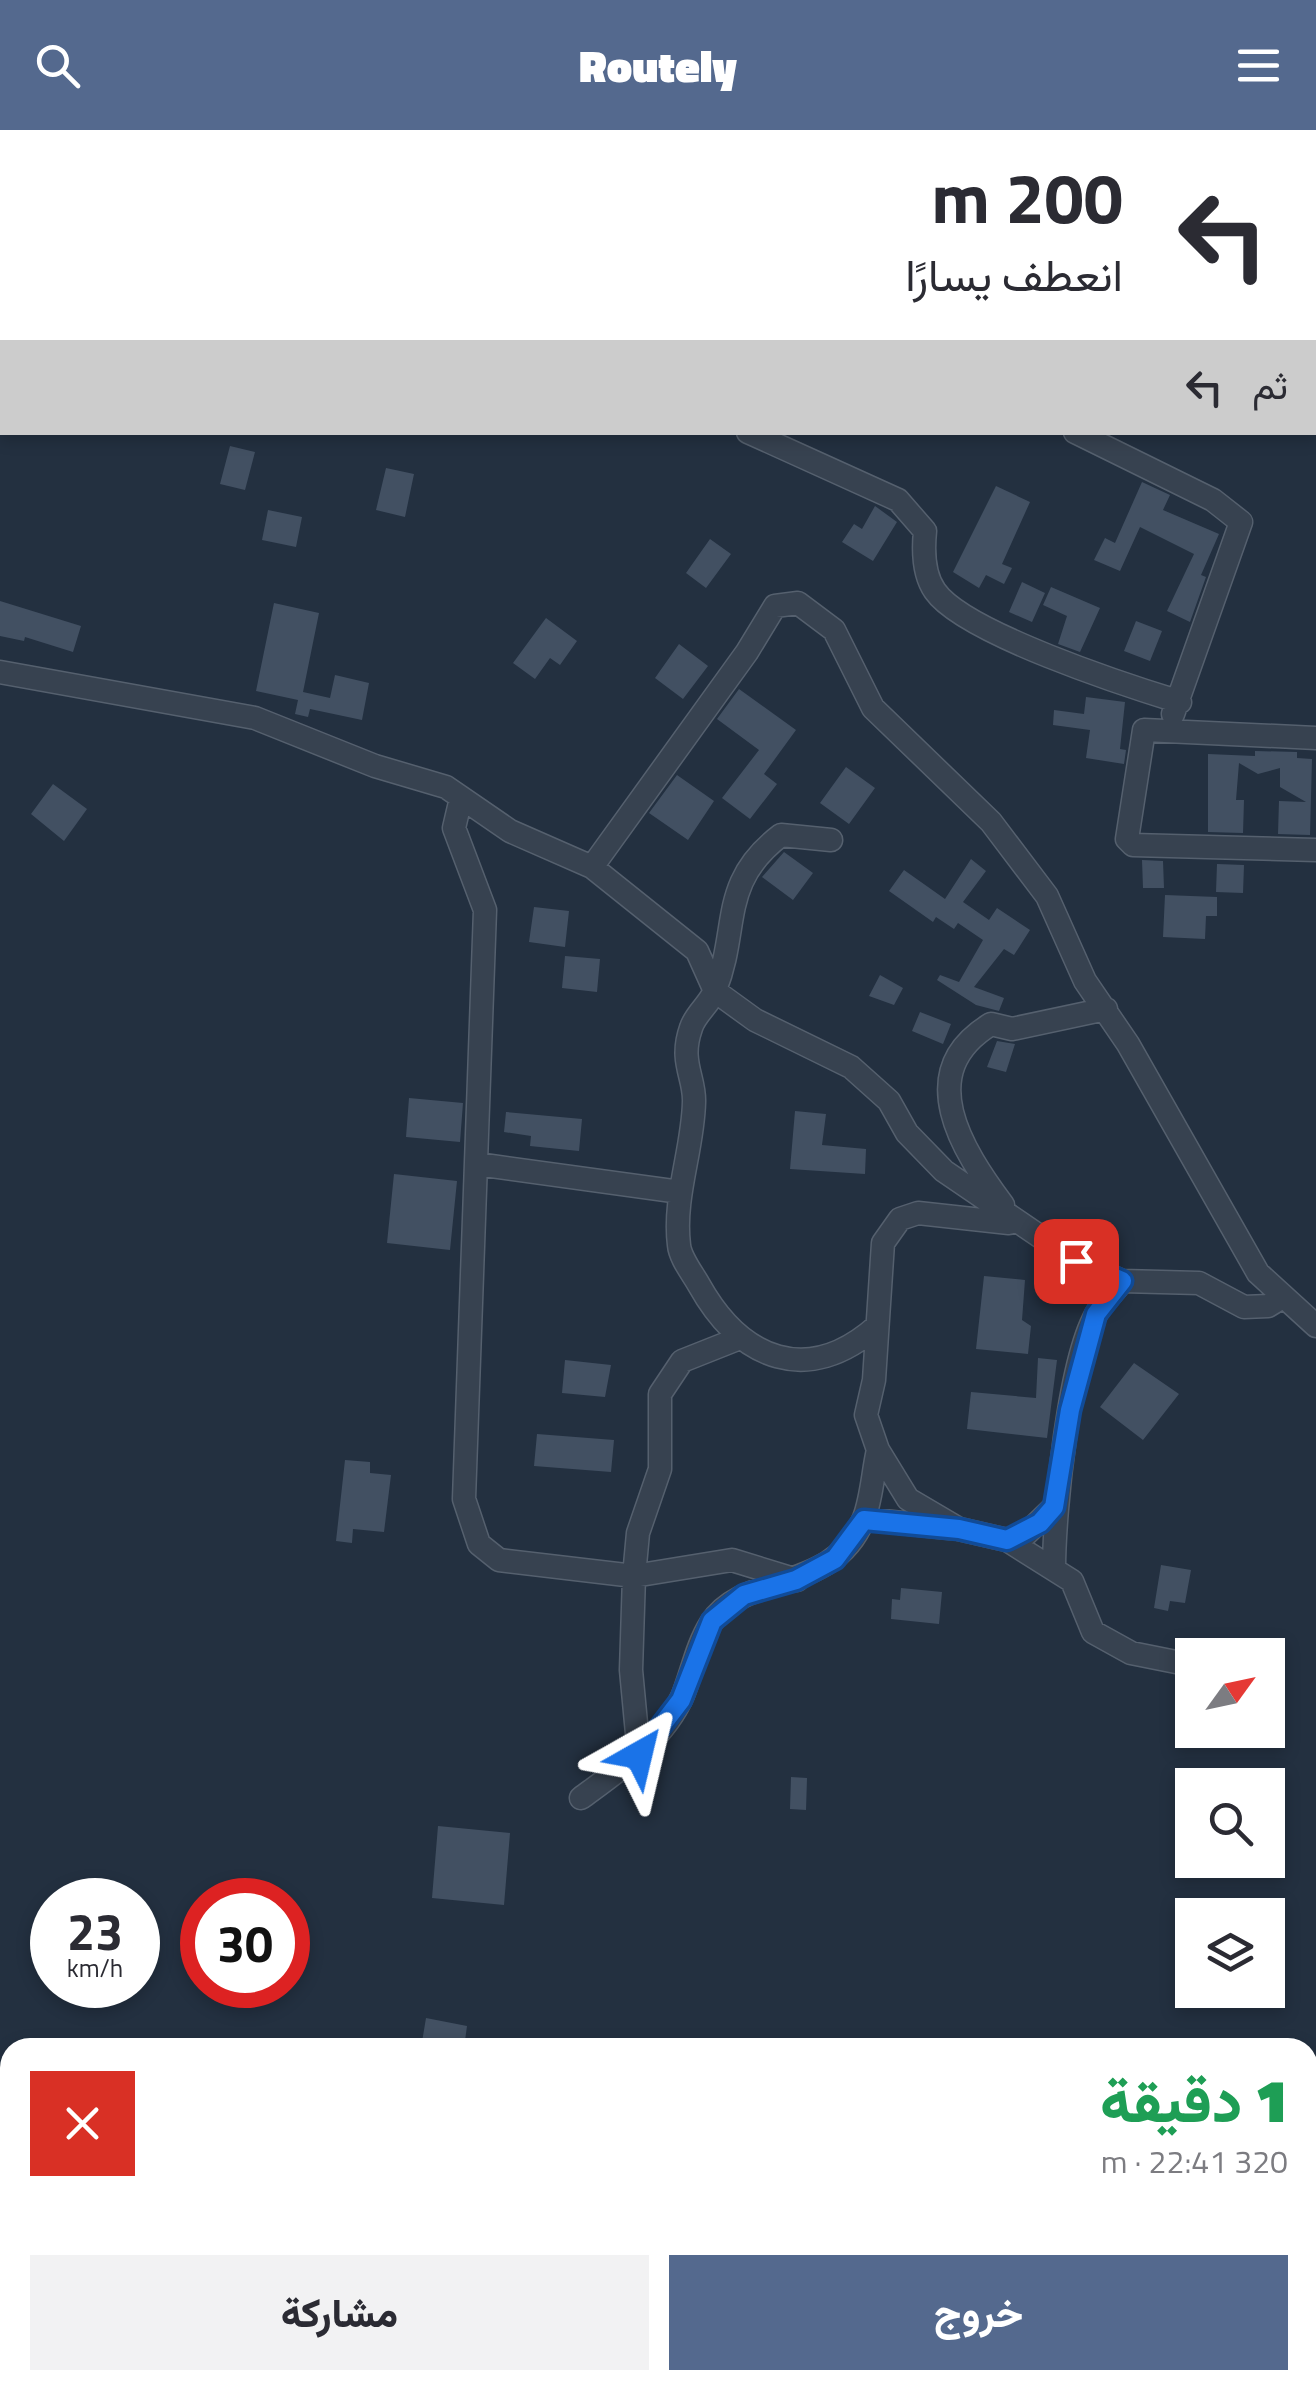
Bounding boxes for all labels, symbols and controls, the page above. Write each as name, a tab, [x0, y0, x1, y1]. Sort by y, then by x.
text: Routely	[579, 31, 737, 99]
icon: search	[30, 38, 85, 93]
icon: menu	[1231, 38, 1286, 93]
text: 200 m	[931, 144, 1123, 250]
icon: left	[1158, 170, 1288, 300]
text: انعطف يسارًا	[905, 240, 1123, 308]
text: ثم	[1252, 356, 1288, 414]
icon: left	[1177, 360, 1232, 415]
pin	[1034, 1219, 1119, 1304]
icon: arrive	[1049, 1234, 1104, 1289]
north arrow	[1175, 1638, 1285, 1748]
map controls	[1175, 1638, 1285, 2008]
position arrow	[587, 1703, 691, 1807]
button: search	[1175, 1768, 1285, 1878]
speed limit sign: 30	[180, 1878, 310, 2008]
text: 23	[67, 1893, 123, 1969]
button: layers	[1175, 1898, 1285, 2008]
text: km/h	[67, 1949, 123, 1987]
text: 1 دقيقة	[1100, 2054, 1288, 2145]
button: close	[30, 2071, 135, 2176]
text: 320 m · 22:41	[1101, 2137, 1288, 2185]
button: مشاركة	[30, 2255, 649, 2370]
button: خروج	[669, 2255, 1288, 2370]

